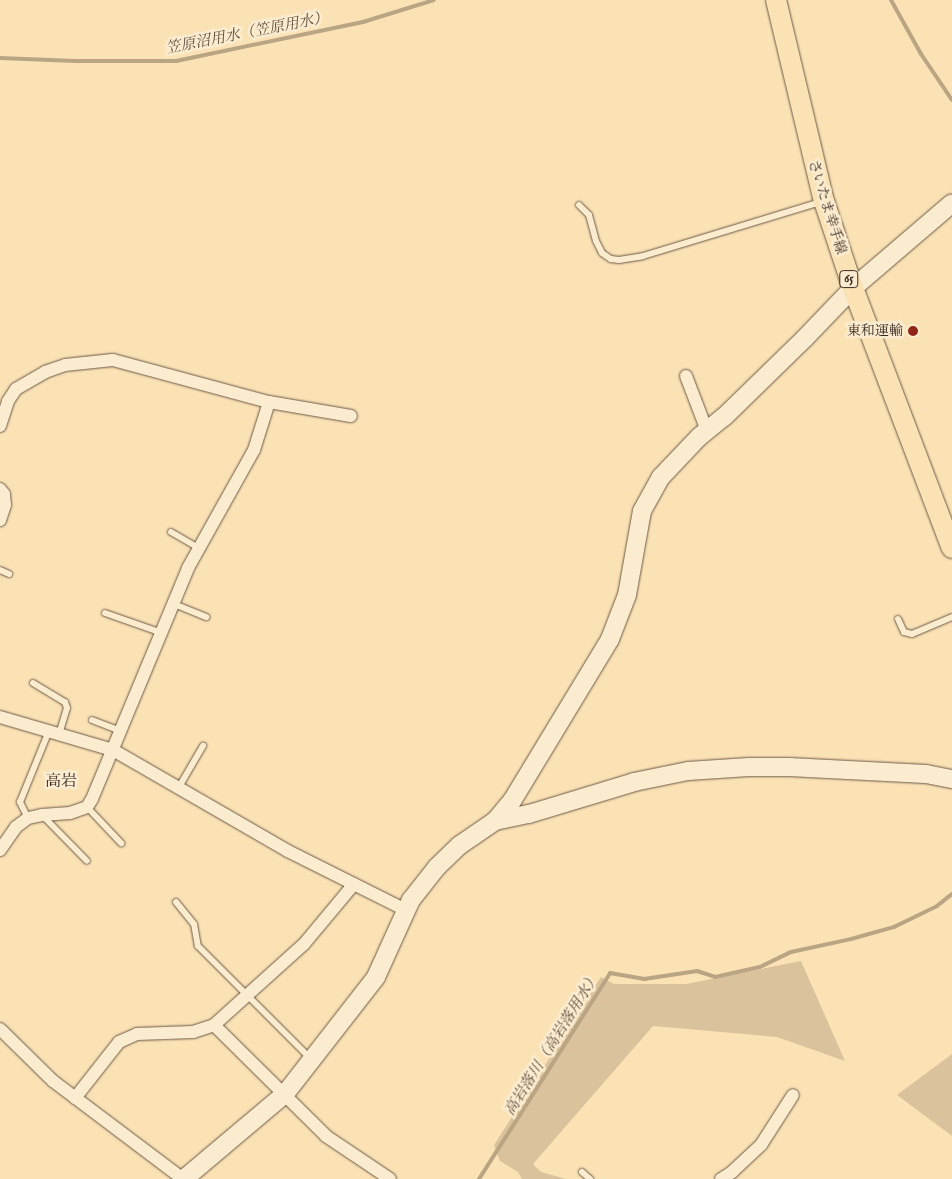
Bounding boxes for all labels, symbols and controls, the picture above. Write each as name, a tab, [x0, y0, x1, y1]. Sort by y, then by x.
water label: 笠原沼用水（笠原用水）	[164, 8, 330, 58]
street label: さいたま幸手線	[805, 158, 849, 256]
road number: 65	[839, 270, 859, 288]
place label: 東和運輸	[847, 323, 903, 339]
marker: 東和運輸	[907, 325, 919, 337]
district label: 高岩	[45, 772, 77, 792]
water label: 高岩落川（高岩落用水）	[501, 969, 603, 1119]

